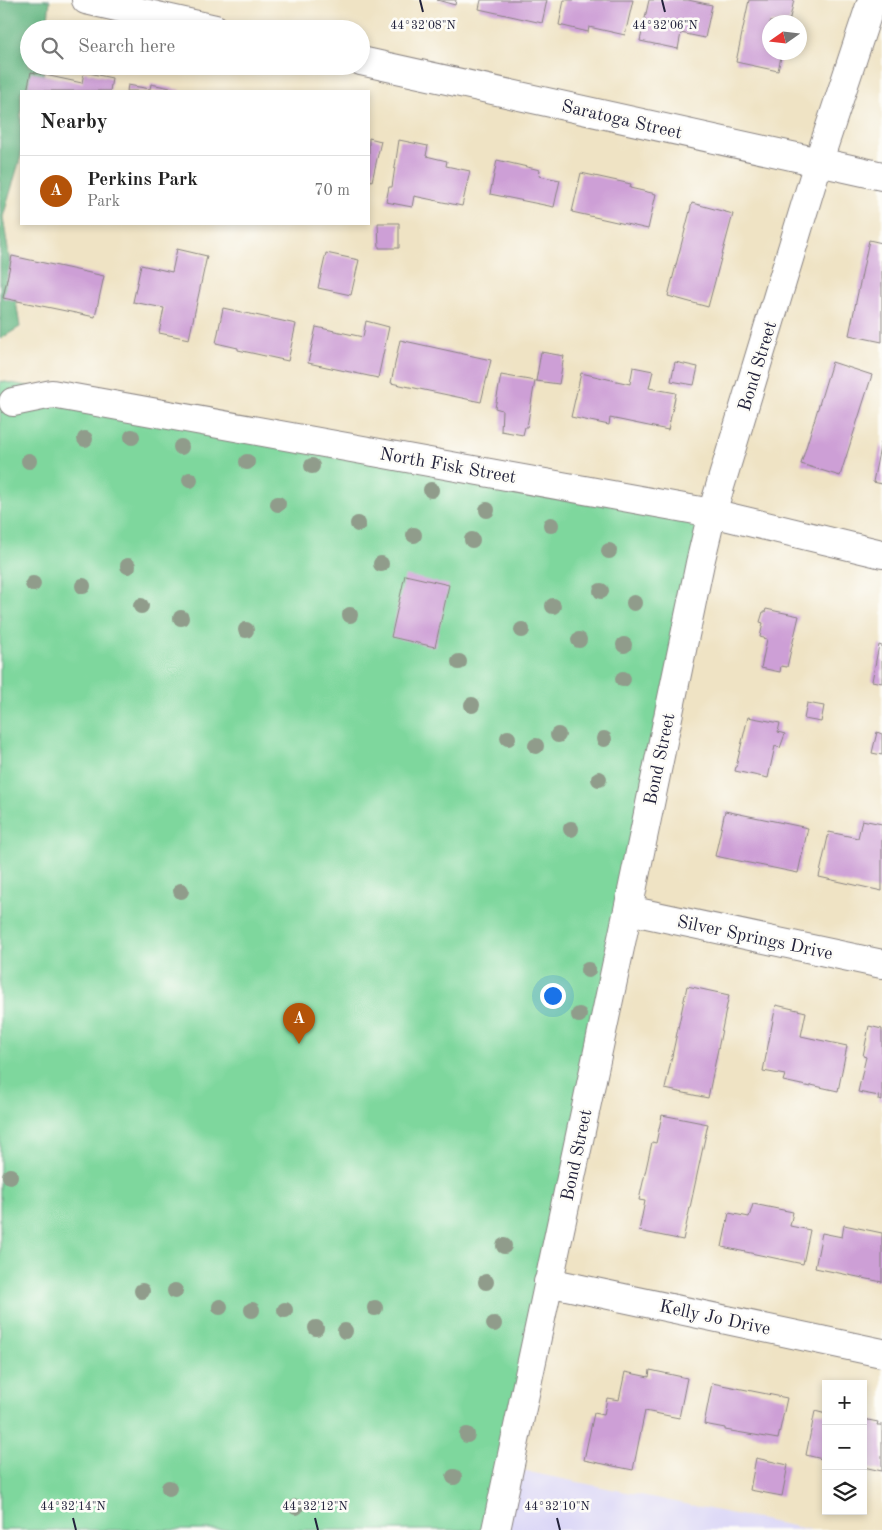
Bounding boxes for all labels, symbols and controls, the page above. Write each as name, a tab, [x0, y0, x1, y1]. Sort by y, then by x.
north arrow	[762, 15, 807, 60]
search box	[20, 20, 370, 75]
text: 44°32'08"N	[390, 20, 456, 32]
text: 44°32'06"N	[632, 20, 698, 32]
icon: search	[38, 34, 66, 62]
text: Search here	[78, 38, 175, 57]
street label: Saratoga Street	[560, 97, 684, 143]
text: Nearby	[40, 112, 108, 133]
text: Perkins Park	[87, 171, 198, 190]
text: A	[50, 183, 62, 199]
text: 70 m	[314, 183, 350, 199]
text: Park	[87, 194, 120, 210]
street label: Bond Street	[736, 319, 780, 413]
street label: North Fisk Street	[378, 445, 517, 487]
street label: Bond Street	[641, 712, 678, 807]
street label: Silver Springs Drive	[675, 913, 834, 963]
your location	[540, 983, 566, 1009]
pin: A	[283, 1003, 315, 1044]
street label: Bond Street	[558, 1108, 595, 1203]
street label: Kelly Jo Drive	[658, 1297, 772, 1339]
map controls	[822, 1380, 867, 1515]
button: +	[822, 1380, 867, 1425]
button: −	[822, 1425, 867, 1470]
button: layers	[822, 1470, 867, 1515]
text: 44°32'14"N	[40, 1501, 106, 1513]
text: 44°32'12"N	[282, 1501, 348, 1513]
text: 44°32'10"N	[524, 1501, 590, 1513]

